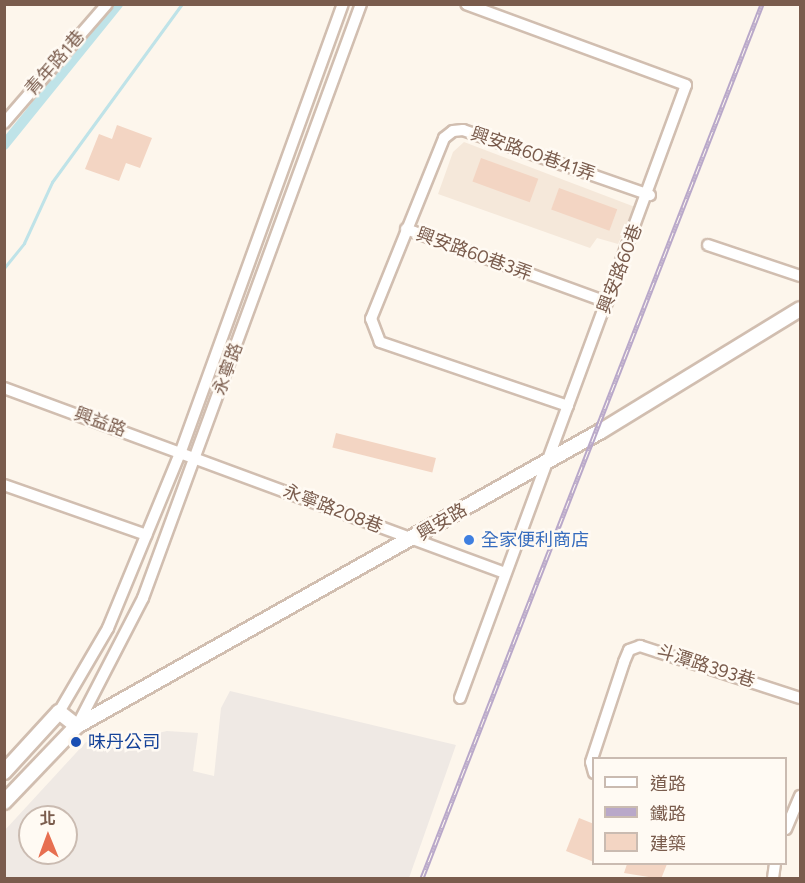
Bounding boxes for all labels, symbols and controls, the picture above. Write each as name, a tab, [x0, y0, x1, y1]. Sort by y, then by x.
street label: 青年路1巷	[21, 26, 89, 100]
street label: 興安路60巷41弄	[468, 123, 598, 185]
street label: 興安路60巷	[593, 221, 647, 317]
street label: 興安路60巷3弄	[413, 223, 535, 285]
street label: 永寧路	[209, 340, 247, 398]
street label: 興益路	[71, 403, 129, 441]
street label: 永寧路208巷	[280, 480, 386, 538]
street label: 興安路	[413, 499, 471, 545]
place label: 全家便利商店	[481, 529, 589, 551]
marker: 全家便利商店	[462, 533, 476, 547]
street label: 斗潭路393巷	[654, 640, 758, 692]
place label: 味丹公司	[88, 731, 160, 753]
marker: 味丹公司	[69, 735, 83, 749]
legend	[592, 757, 787, 865]
text: 道路	[650, 773, 686, 795]
text: 鐵路	[650, 803, 686, 825]
north arrow	[18, 805, 78, 865]
text: 北	[40, 809, 56, 828]
text: 建築	[650, 833, 686, 855]

